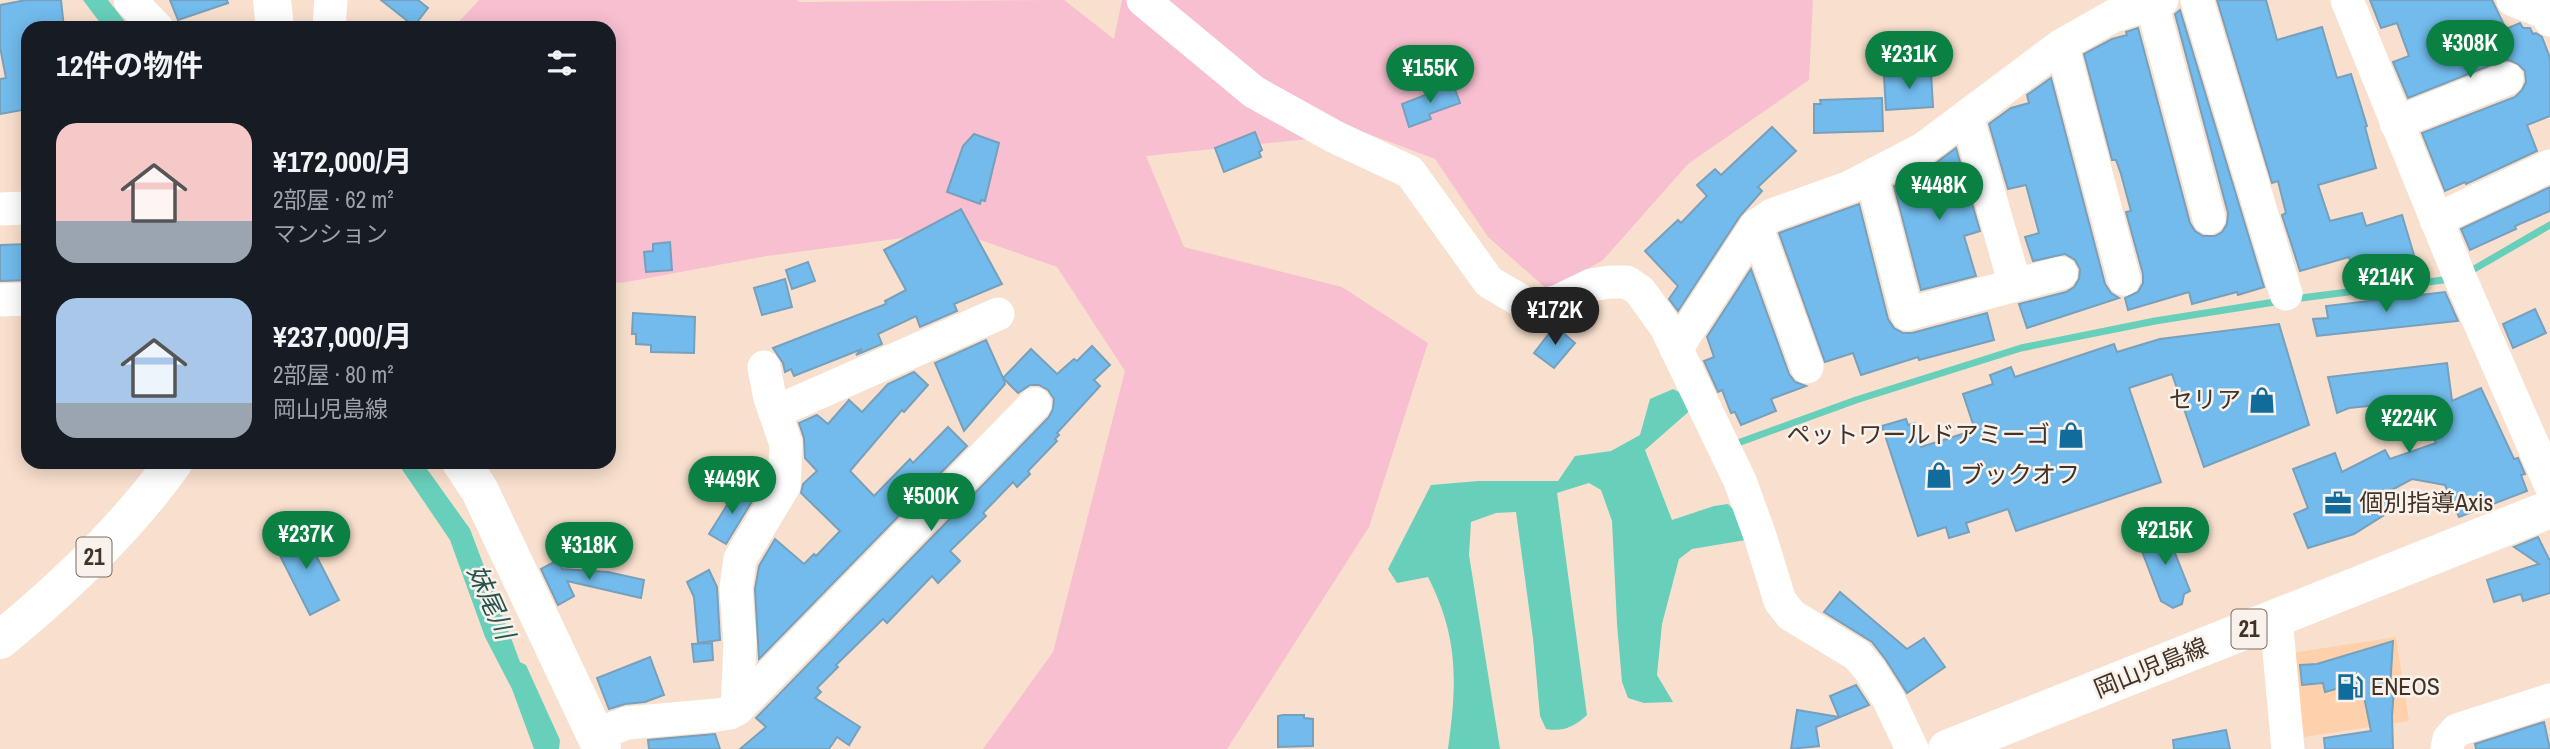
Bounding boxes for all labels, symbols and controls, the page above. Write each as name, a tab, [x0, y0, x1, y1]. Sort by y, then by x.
pin: ¥308K	[2421, 20, 2519, 80]
text: ¥308K	[2442, 27, 2498, 58]
pin: ¥231K	[1860, 32, 1958, 91]
text: ¥231K	[1881, 38, 1937, 69]
icon: filters	[543, 44, 581, 82]
text: 12件の物件	[56, 45, 203, 85]
pin: ¥155K	[1381, 46, 1479, 105]
text: ¥155K	[1402, 52, 1458, 83]
text: ¥172,000/月	[273, 141, 412, 181]
icon: home	[112, 151, 196, 235]
pin: ¥448K	[1890, 162, 1988, 222]
text: ¥448K	[1911, 169, 1967, 200]
text: 2部屋 · 62 m²	[273, 184, 393, 215]
text: マンション	[273, 218, 388, 249]
pin: ¥214K	[2337, 254, 2435, 314]
text: ¥214K	[2358, 261, 2414, 292]
pin: ¥172K	[1506, 288, 1604, 347]
text: ¥172K	[1527, 294, 1583, 325]
text: ¥237,000/月	[273, 316, 412, 356]
icon: home	[112, 326, 196, 410]
text: 2部屋 · 80 m²	[273, 359, 393, 390]
place label: セリア	[2169, 383, 2241, 415]
shop icon: セリア	[2247, 385, 2277, 415]
text: 岡山児島線	[273, 393, 388, 424]
pin: ¥224K	[2360, 396, 2458, 455]
text: ¥224K	[2381, 402, 2437, 433]
place label: ペットワールドアミーゴ	[1786, 418, 2050, 450]
shop icon: ペットワールドアミーゴ	[2056, 420, 2086, 450]
pin: ¥449K	[683, 456, 781, 516]
place label: ブックオフ	[1960, 458, 2080, 490]
shop icon: ブックオフ	[1924, 460, 1954, 490]
text: ¥449K	[704, 463, 760, 494]
pin: ¥500K	[882, 474, 980, 533]
text: ¥500K	[903, 480, 959, 511]
place label: 個別指導Axis	[2359, 486, 2493, 518]
office icon: 個別指導Axis	[2323, 488, 2353, 518]
pin: ¥215K	[2116, 508, 2214, 567]
pin: ¥237K	[257, 512, 355, 571]
text: ¥215K	[2137, 514, 2193, 545]
text: ¥237K	[278, 518, 334, 549]
pin: ¥318K	[540, 522, 638, 582]
text: ¥318K	[561, 529, 617, 560]
road number: 21	[76, 538, 112, 576]
water label: 妹尾川	[460, 559, 525, 647]
road number: 21	[2232, 610, 2266, 649]
street label: 岡山児島線	[2089, 630, 2212, 704]
place label: ENEOS	[2371, 670, 2440, 702]
fuel station icon: ENEOS	[2335, 672, 2365, 702]

